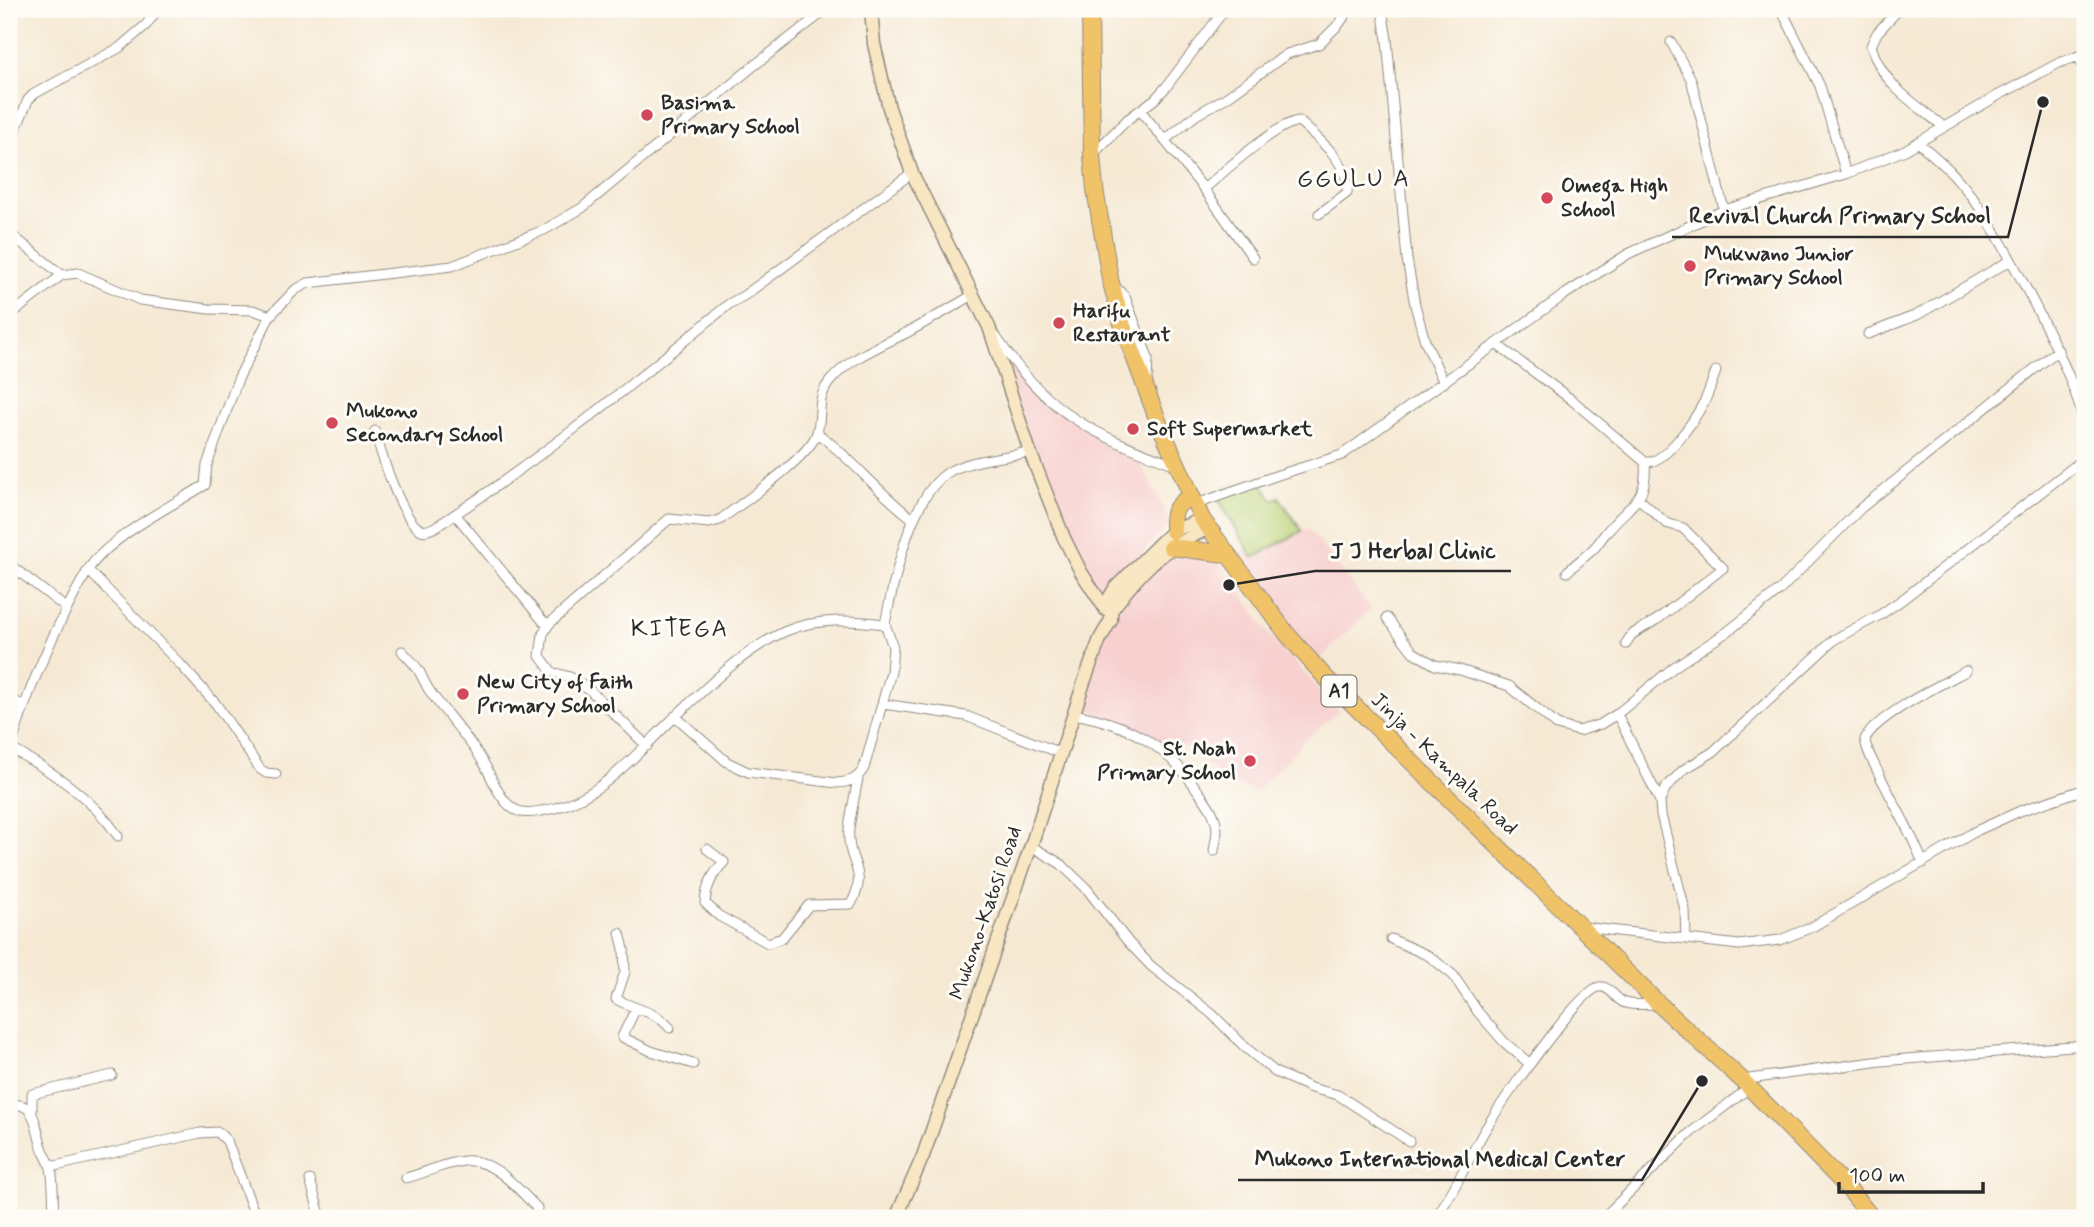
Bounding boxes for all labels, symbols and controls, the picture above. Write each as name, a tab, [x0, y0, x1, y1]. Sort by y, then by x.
place label: Basima Primary School	[661, 89, 800, 141]
marker: Basima Primary School	[639, 107, 655, 123]
district label: GGULU A	[1297, 164, 1411, 195]
place label: Omega High School	[1561, 172, 1668, 224]
marker: Omega High School	[1539, 190, 1555, 206]
callout: Revival Church Primary School	[1672, 193, 2008, 237]
text: Revival Church Primary School	[1689, 202, 1991, 232]
place label: Mukwano Junior Primary School	[1704, 240, 1854, 292]
marker: Mukwano Junior Primary School	[1682, 258, 1698, 274]
place label: Harifu Restaurant	[1073, 297, 1171, 349]
marker: Harifu Restaurant	[1051, 315, 1067, 331]
place label: Mukono Secondary School	[346, 397, 503, 449]
marker: Mukono Secondary School	[324, 415, 340, 431]
place label: Soft Supermarket	[1147, 415, 1313, 443]
marker: Soft Supermarket	[1125, 421, 1141, 437]
callout: J J Herbal Clinic	[1315, 527, 1511, 571]
text: J J Herbal Clinic	[1330, 537, 1496, 567]
district label: KITEGA	[631, 614, 729, 645]
place label: New City of Faith Primary School	[477, 668, 633, 720]
road number: A1	[1322, 676, 1356, 706]
marker: New City of Faith Primary School	[455, 686, 471, 702]
street label: Jinja - Kampala Road	[1364, 686, 1524, 842]
place label: St. Noah Primary School	[1097, 735, 1236, 787]
marker: St. Noah Primary School	[1242, 753, 1258, 769]
street label: Mukono-Katosi Road	[943, 822, 1029, 1004]
callout: Mukono International Medical Center	[1238, 1136, 1642, 1180]
text: Mukono International Medical Center	[1254, 1145, 1626, 1175]
scale bar	[1839, 1150, 1982, 1194]
text: 100 m	[1849, 1162, 1905, 1190]

